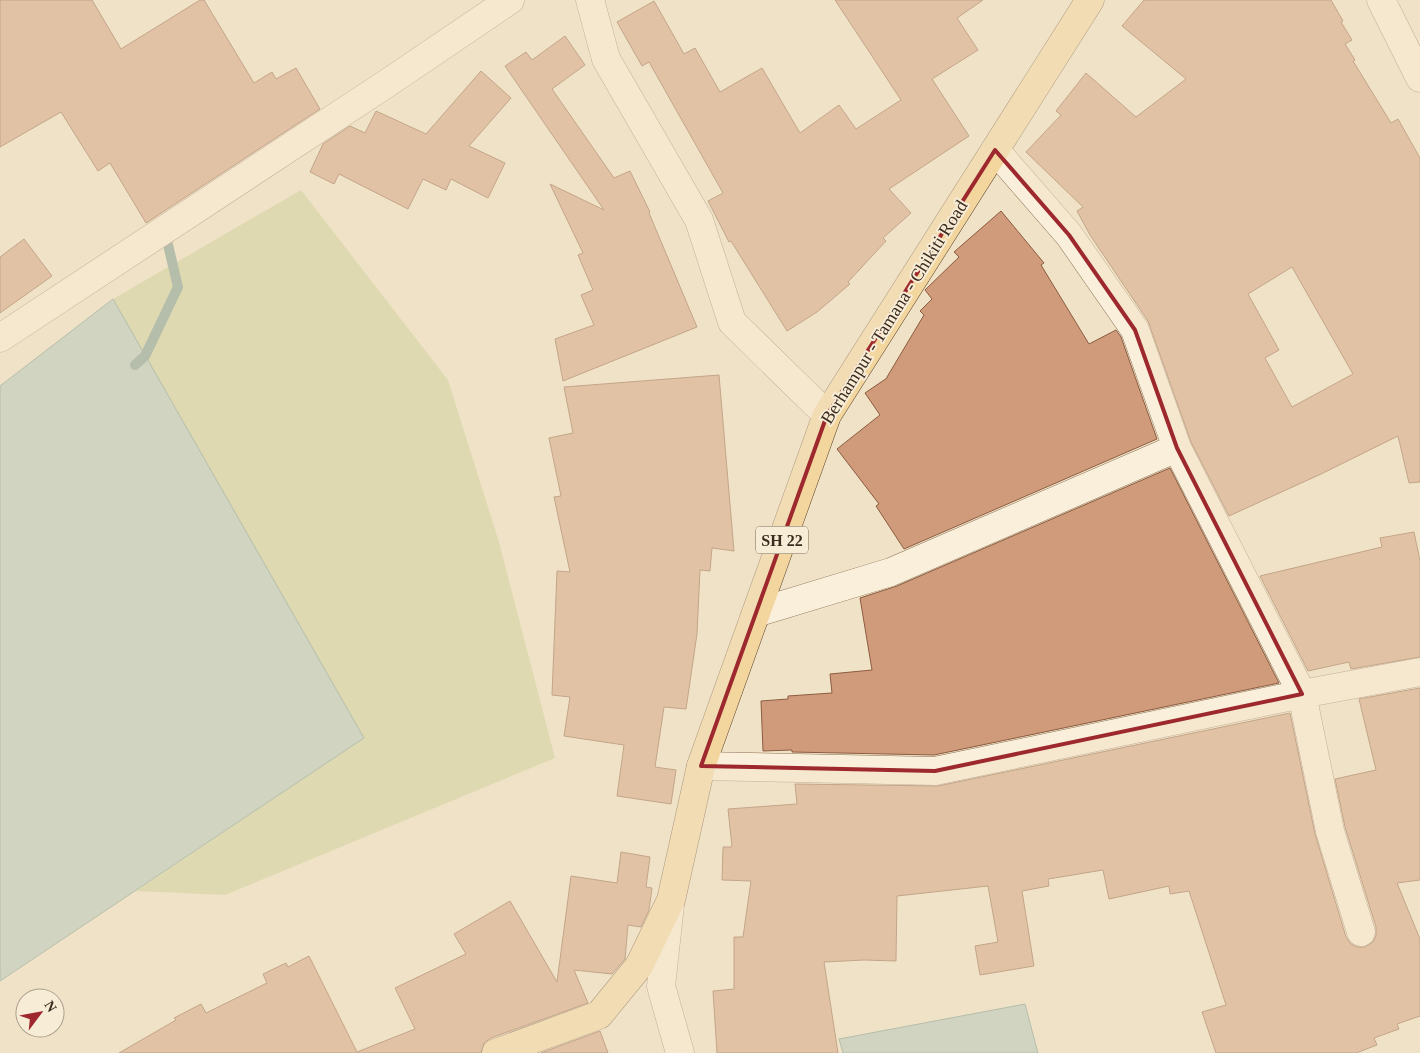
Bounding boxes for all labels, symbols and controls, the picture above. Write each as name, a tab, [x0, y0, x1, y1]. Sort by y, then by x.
street label: Berhampur - Tamana - Chikiti Road	[817, 197, 971, 427]
road number: SH 22	[756, 526, 808, 554]
north arrow	[15, 988, 65, 1038]
text: N	[42, 998, 60, 1015]

